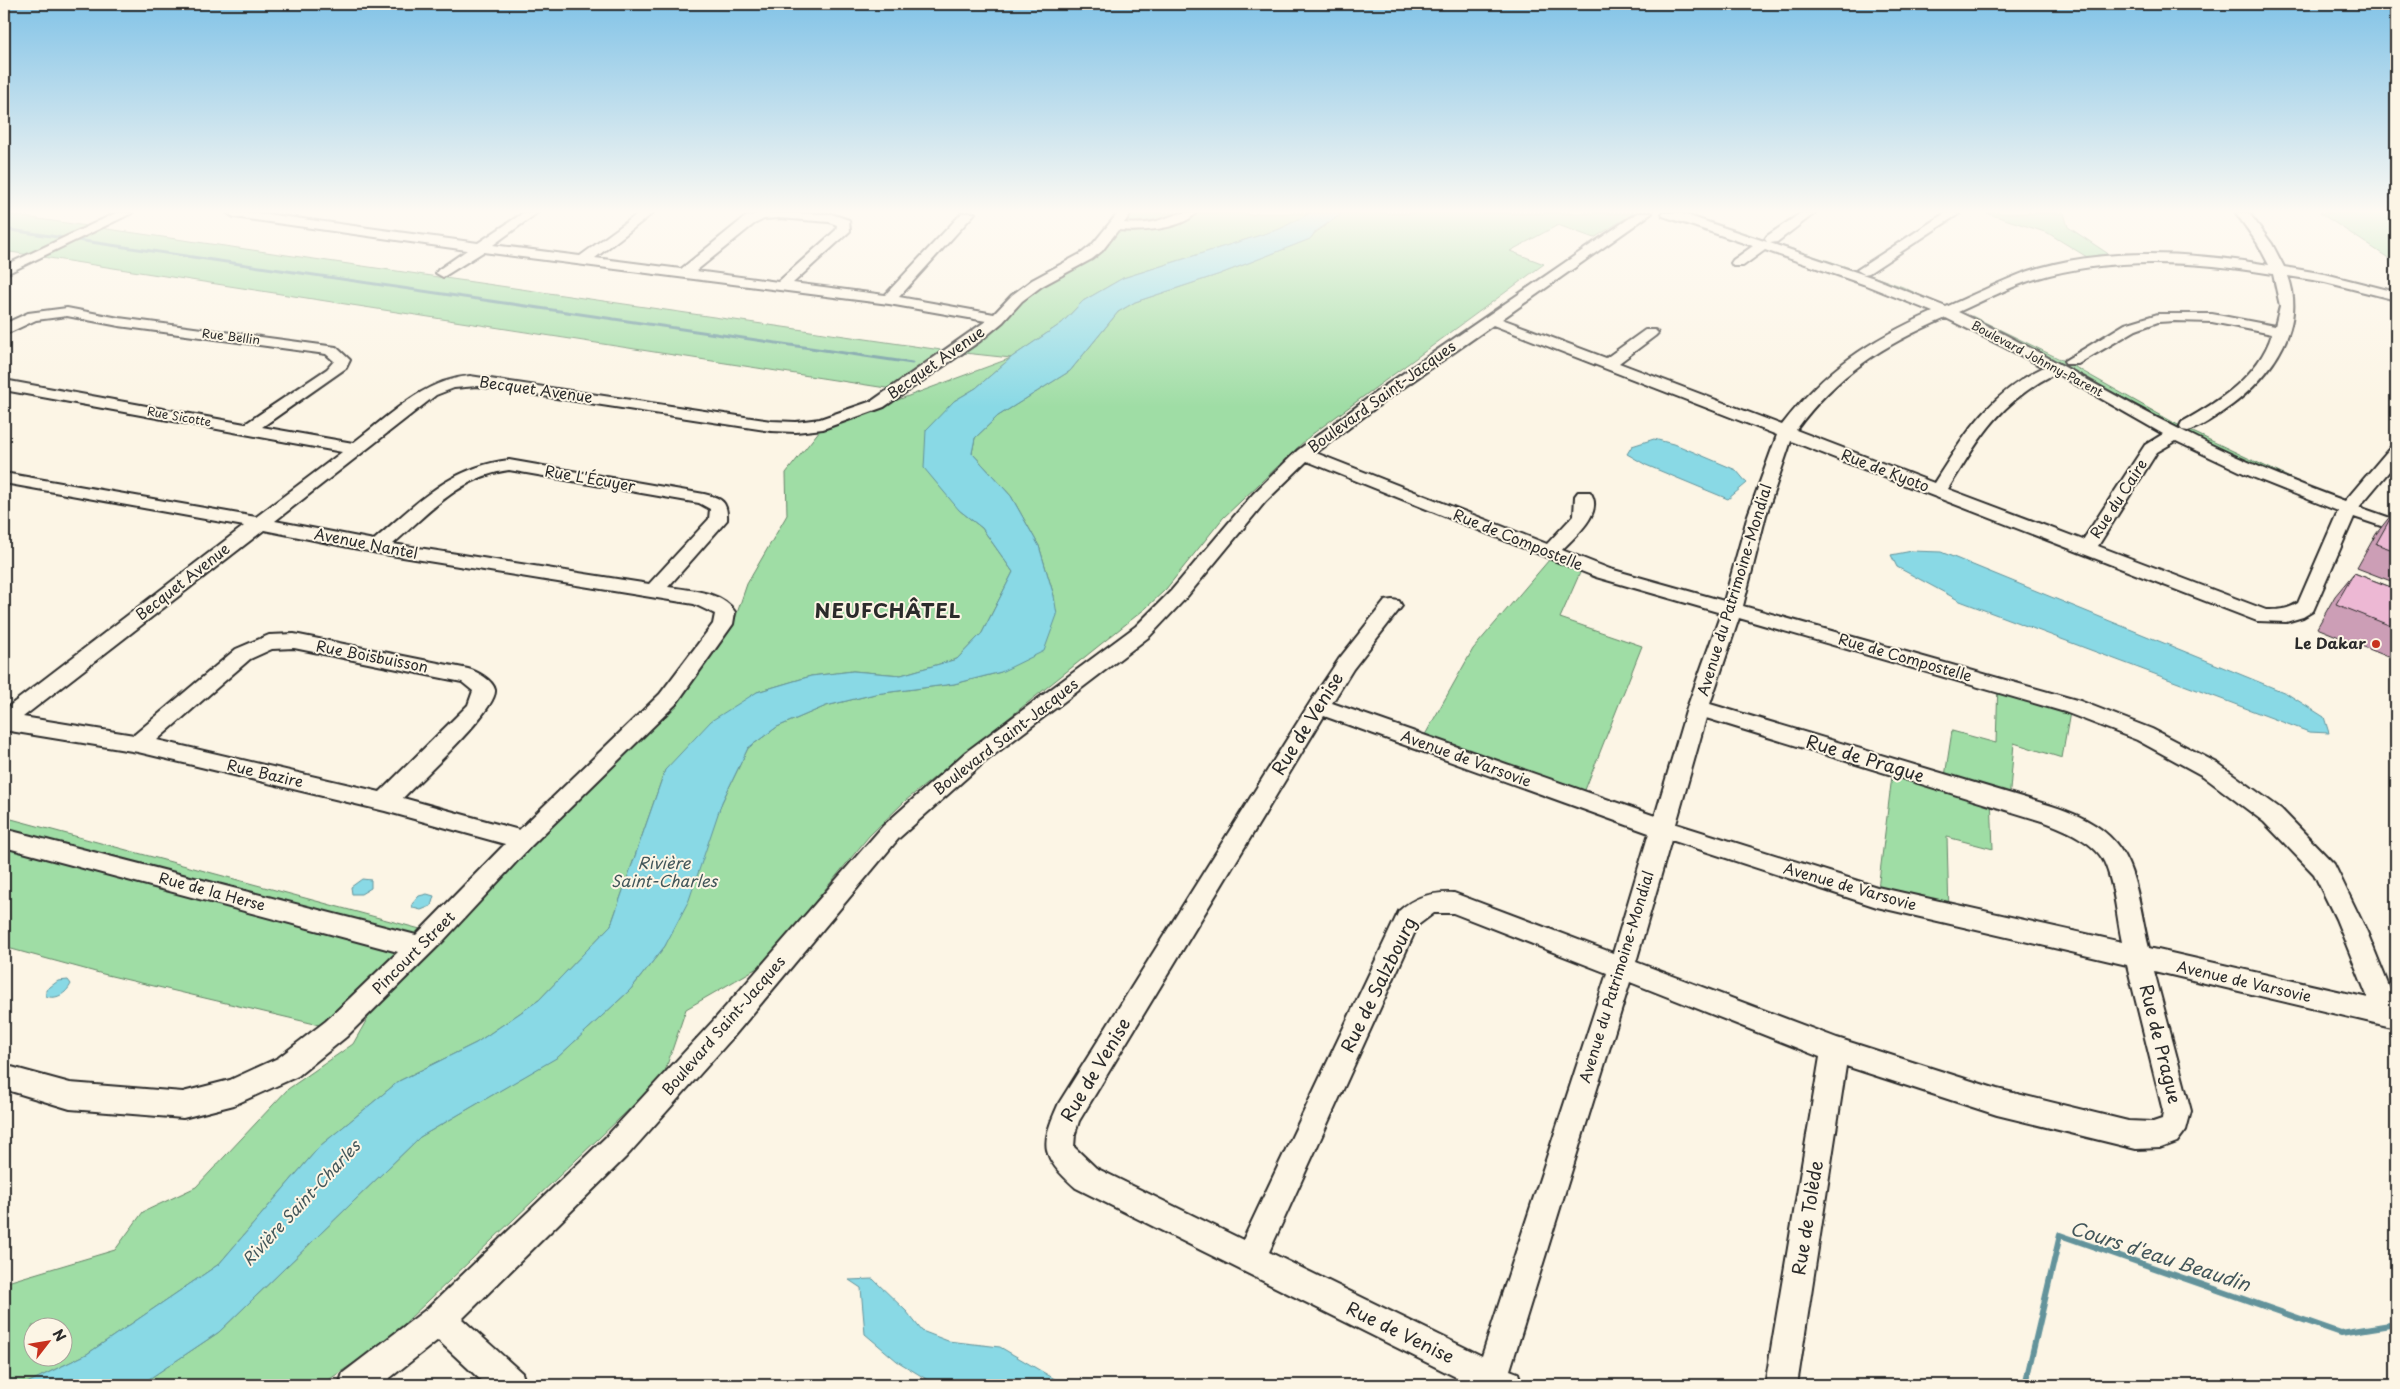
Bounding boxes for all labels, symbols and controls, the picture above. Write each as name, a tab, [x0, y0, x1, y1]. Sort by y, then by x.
street label: Boulevard Johnny-Parent	[1969, 316, 2107, 401]
street label: Becquet Avenue	[882, 320, 988, 404]
street label: Rue Bellin	[201, 324, 261, 348]
street label: Boulevard Saint-Jacques	[1302, 334, 1460, 458]
street label: Becquet Avenue	[478, 369, 594, 408]
street label: Rue Sicotte	[146, 402, 213, 430]
street label: Rue de Kyoto	[1838, 442, 1933, 497]
street label: Rue du Caire	[2083, 454, 2152, 543]
street label: Rue L'Écuyer	[543, 458, 637, 497]
street label: Avenue du Patrimoine-Mondial	[1690, 481, 1777, 698]
street label: Rue de Compostelle	[1450, 502, 1587, 575]
street label: Avenue Nantel	[313, 521, 420, 564]
street label: Becquet Avenue	[130, 537, 234, 625]
district label: NEUFCHÂTEL	[815, 595, 961, 625]
street label: Rue de Compostelle	[1836, 626, 1975, 687]
place label: Le Dakar	[2295, 631, 2366, 654]
street label: Rue Boisbuisson	[314, 633, 430, 678]
marker: Le Dakar	[2370, 638, 2382, 650]
street label: Rue de Venise	[1264, 666, 1349, 780]
street label: Boulevard Saint-Jacques	[928, 672, 1083, 800]
street label: Avenue de Varsovie	[1398, 723, 1535, 792]
street label: Rue de Prague	[1803, 727, 1928, 788]
street label: Rue Bazire	[225, 753, 306, 793]
water label: Rivière Saint-Charles	[611, 850, 719, 892]
street label: Avenue de Varsovie	[1781, 856, 1920, 916]
street label: Rue de la Herse	[157, 865, 268, 916]
street label: Avenue du Patrimoine-Mondial	[1572, 868, 1659, 1085]
street label: Pincourt Street	[366, 905, 460, 999]
street label: Rue de Salzbourg	[1333, 912, 1422, 1057]
street label: Boulevard Saint-Jacques	[656, 950, 790, 1100]
street label: Avenue de Varsovie	[2175, 954, 2314, 1007]
street label: Rue de Prague	[2134, 981, 2189, 1106]
street label: Rue de Venise	[1053, 1012, 1136, 1126]
water label: Rivière Saint-Charles	[236, 1133, 366, 1270]
street label: Rue de Tolède	[1784, 1158, 1829, 1277]
water label: Cours d'eau Beaudin	[2067, 1213, 2255, 1298]
street label: Rue de Venise	[1342, 1294, 1459, 1369]
north arrow	[22, 1316, 72, 1366]
text: N	[48, 1325, 71, 1345]

